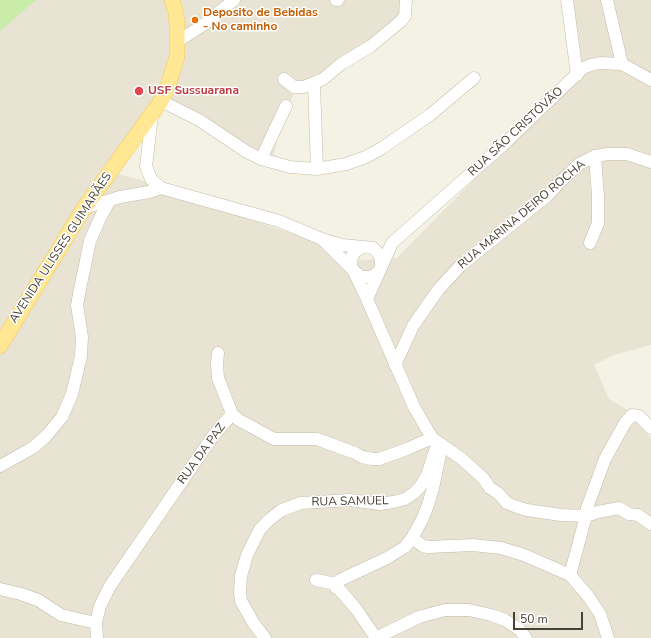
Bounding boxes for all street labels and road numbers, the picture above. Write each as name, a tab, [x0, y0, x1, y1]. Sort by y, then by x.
street label: RUA SÃO CRISTÓVÃO	[466, 84, 566, 180]
street label: RUA MARINA DEIRO ROCHA	[455, 158, 589, 272]
street label: AVENIDA ULISSES GUIMARÃES	[7, 170, 115, 326]
street label: RUA DA PAZ	[175, 421, 229, 487]
street label: RUA SAMUEL	[311, 494, 389, 510]

